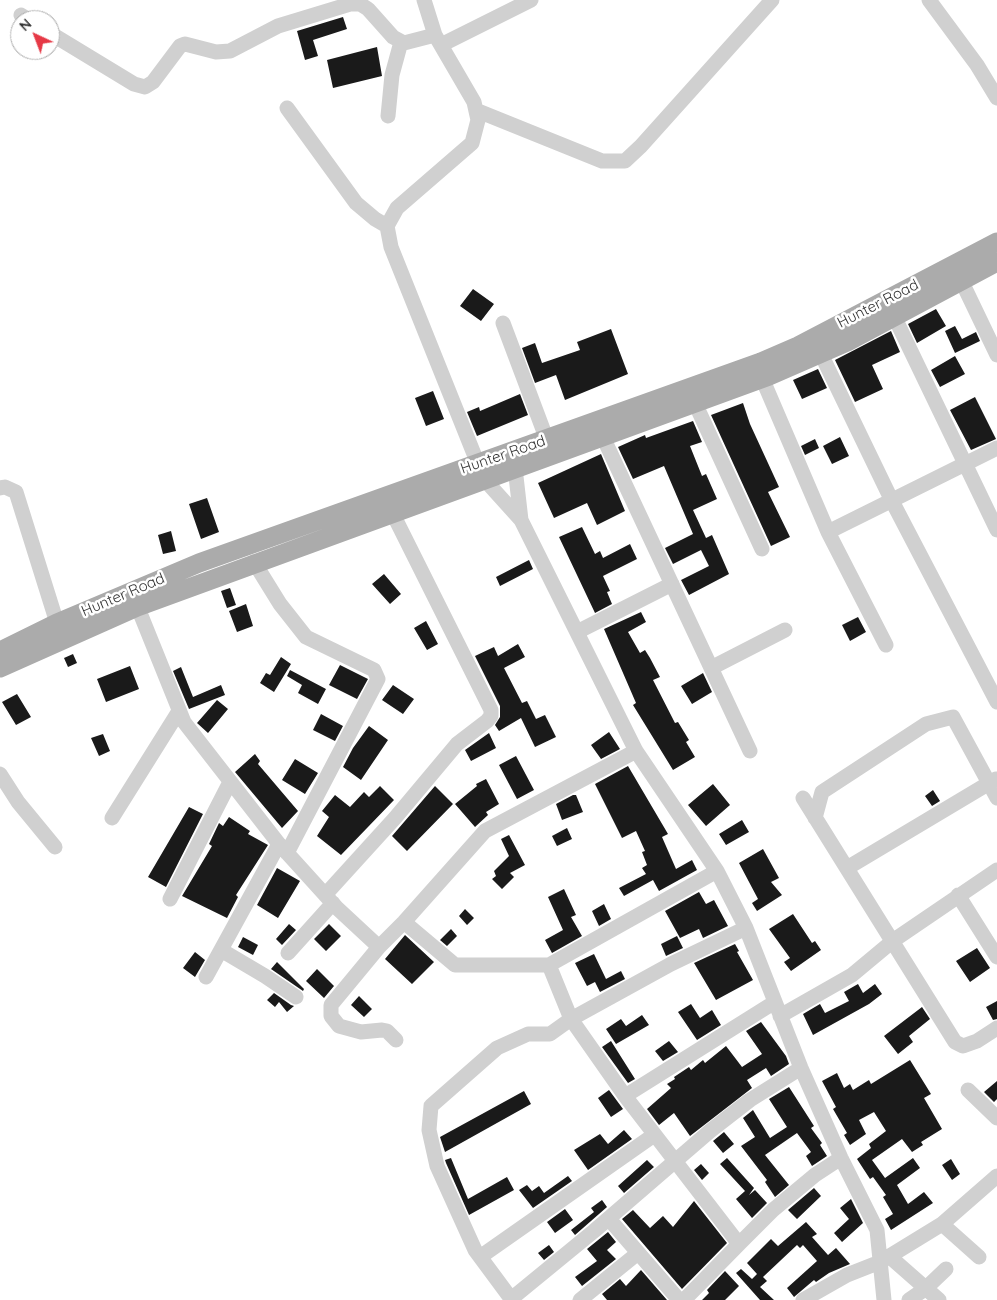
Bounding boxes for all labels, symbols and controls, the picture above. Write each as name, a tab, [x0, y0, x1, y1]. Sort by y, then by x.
north arrow	[10, 10, 60, 60]
text: N	[16, 15, 35, 35]
street label: Hunter Road	[834, 276, 922, 332]
street label: Hunter Road	[458, 432, 548, 478]
street label: Hunter Road	[79, 569, 167, 621]

